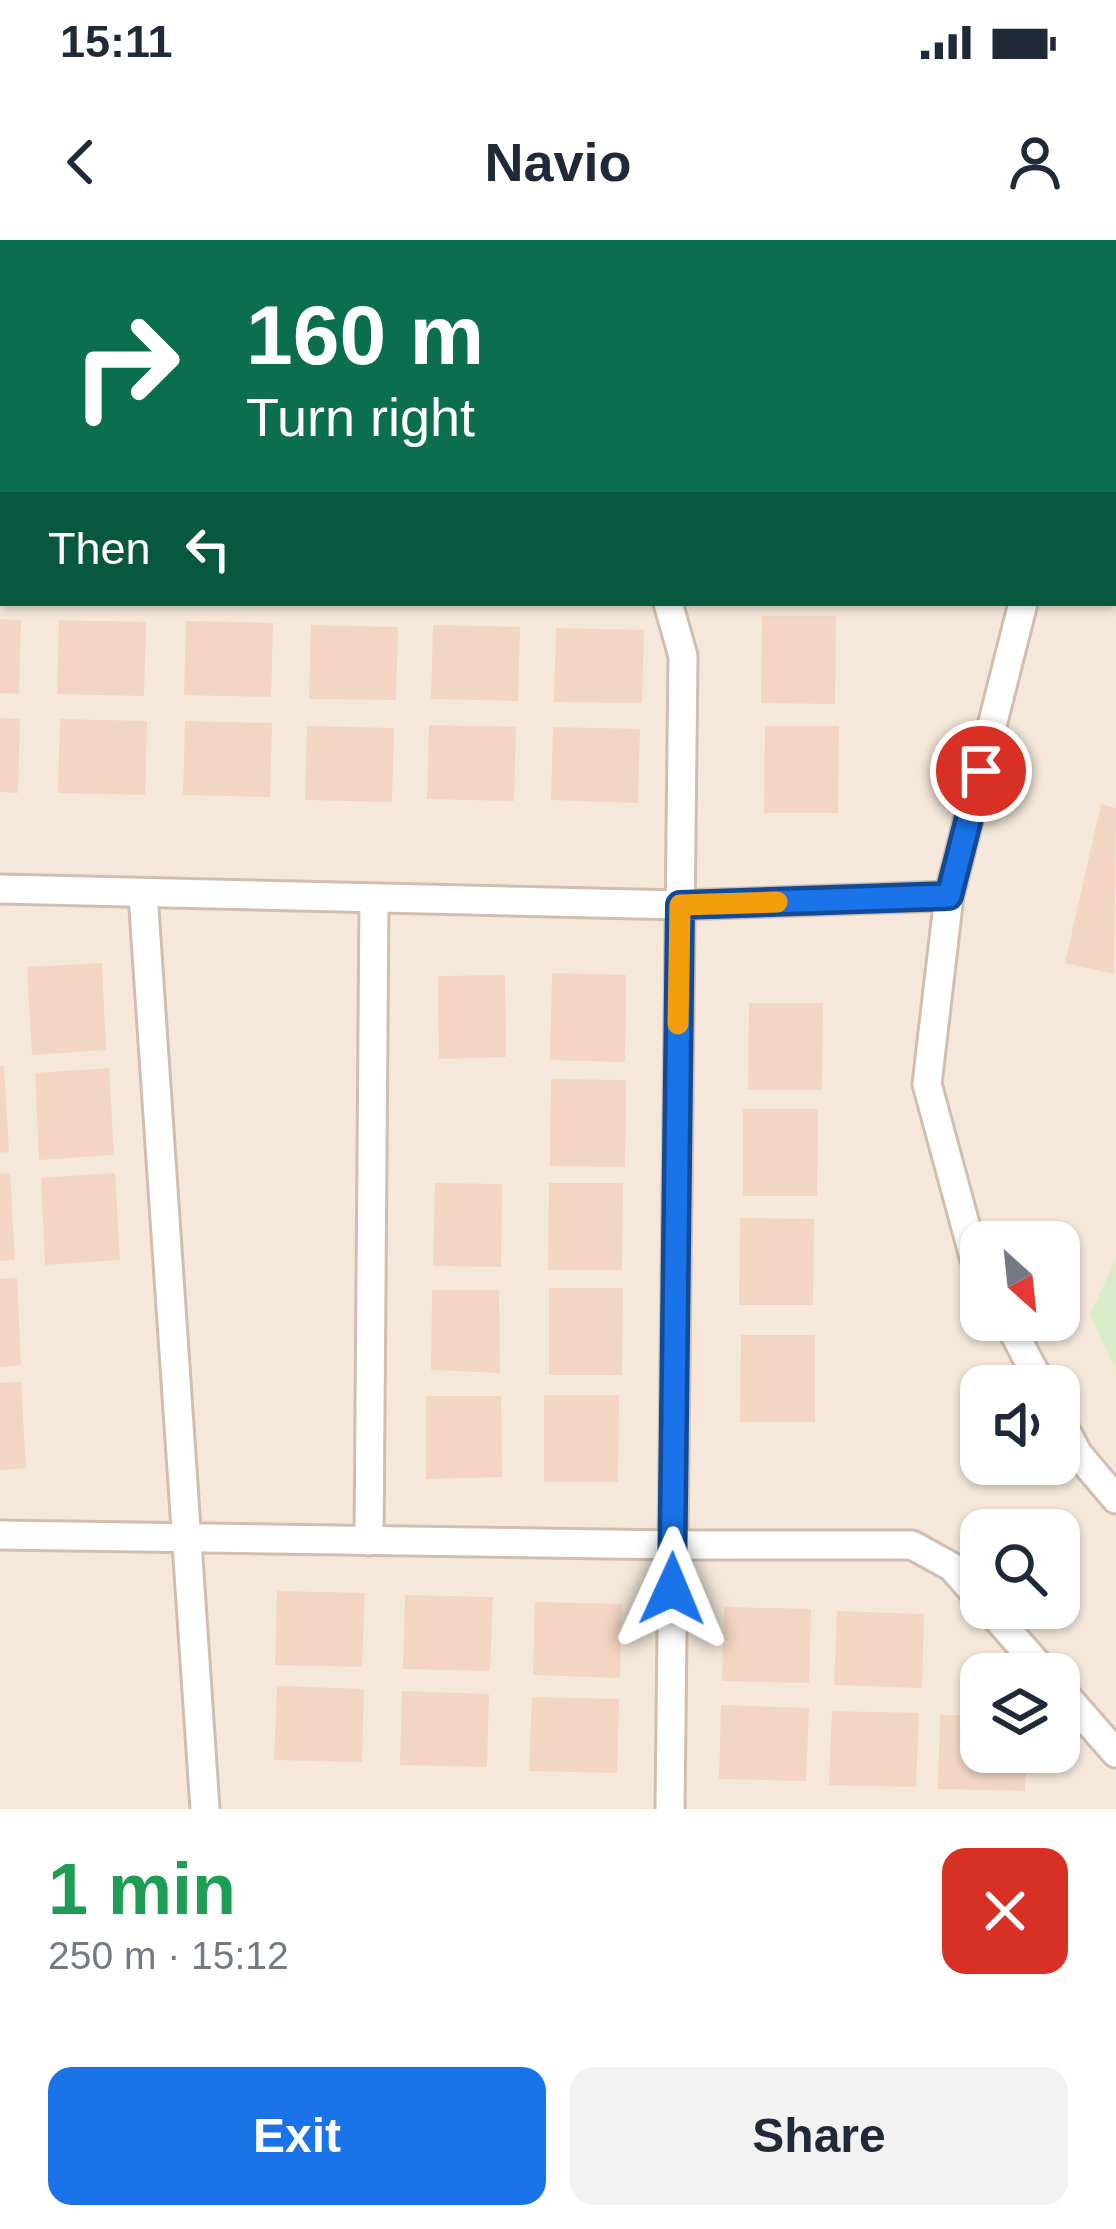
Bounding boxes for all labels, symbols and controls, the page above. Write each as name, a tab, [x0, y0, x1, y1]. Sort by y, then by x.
text: 15:11	[60, 16, 173, 67]
icon: back	[48, 129, 114, 195]
icon: person	[1002, 129, 1068, 195]
text: Navio	[484, 132, 632, 192]
icon: right	[48, 288, 204, 444]
text: 160 m	[246, 288, 484, 382]
text: Turn right	[246, 387, 475, 447]
icon: left	[175, 516, 241, 582]
text: Then	[48, 523, 151, 574]
pin	[930, 720, 1032, 822]
icon: arrive	[948, 738, 1014, 804]
north arrow	[960, 1221, 1080, 1341]
map controls	[960, 1221, 1080, 1773]
button: sound	[960, 1365, 1080, 1485]
button: search	[960, 1509, 1080, 1629]
position arrow	[609, 1526, 735, 1652]
button: layers	[960, 1653, 1080, 1773]
button: close	[942, 1848, 1068, 1974]
text: 1 min	[48, 1849, 236, 1929]
text: 250 m · 15:12	[48, 1934, 289, 1977]
button: Exit	[48, 2067, 546, 2205]
button: Share	[570, 2067, 1068, 2205]

